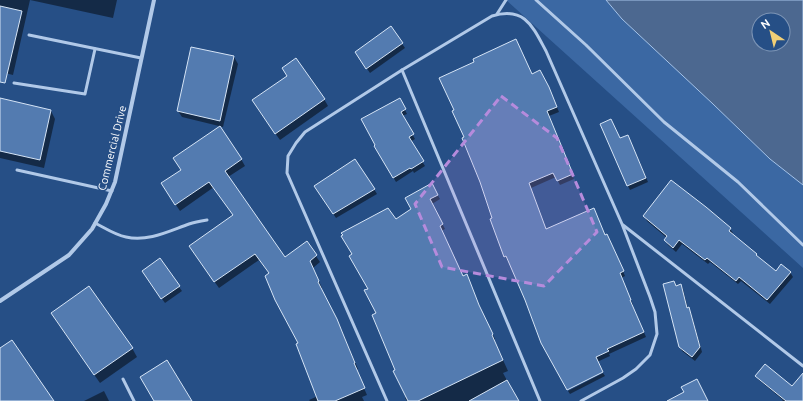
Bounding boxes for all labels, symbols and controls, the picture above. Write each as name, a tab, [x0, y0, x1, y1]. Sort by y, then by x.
north arrow	[751, 12, 791, 52]
text: N	[758, 17, 772, 31]
street label: Commercial Drive	[96, 104, 128, 192]

